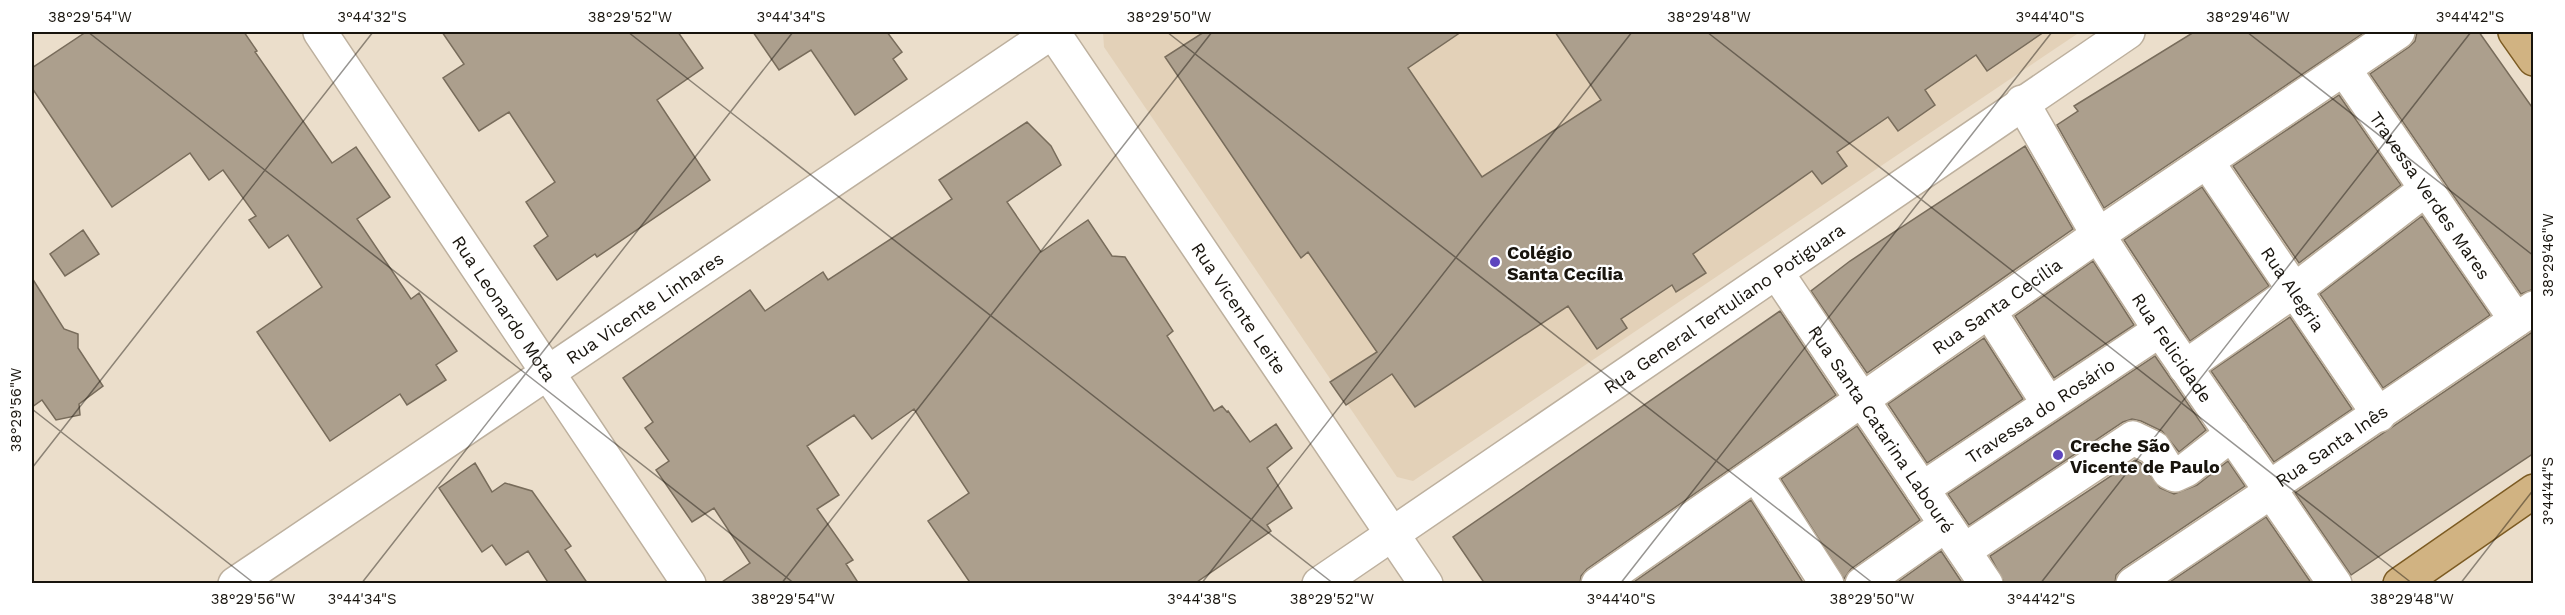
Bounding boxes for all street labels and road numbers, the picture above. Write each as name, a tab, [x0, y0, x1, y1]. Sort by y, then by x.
street label: Travessa Verdes Mares	[2366, 107, 2495, 283]
street label: Rua General Tertuliano Potiguara	[1599, 218, 1848, 397]
street label: Rua Leonardo Mota	[448, 231, 561, 385]
street label: Rua Vicente Leite	[1188, 238, 1291, 378]
street label: Rua Alegria	[2257, 242, 2330, 335]
street label: Rua Vicente Linhares	[562, 247, 727, 368]
street label: Rua Santa Cecília	[1928, 253, 2065, 358]
street label: Rua Felicidade	[2128, 289, 2217, 406]
street label: Rua Santa Catarina Labouré	[1805, 321, 1959, 537]
street label: Travessa do Rosário	[1962, 353, 2119, 467]
street label: Rua Santa Inês	[2271, 400, 2391, 491]

